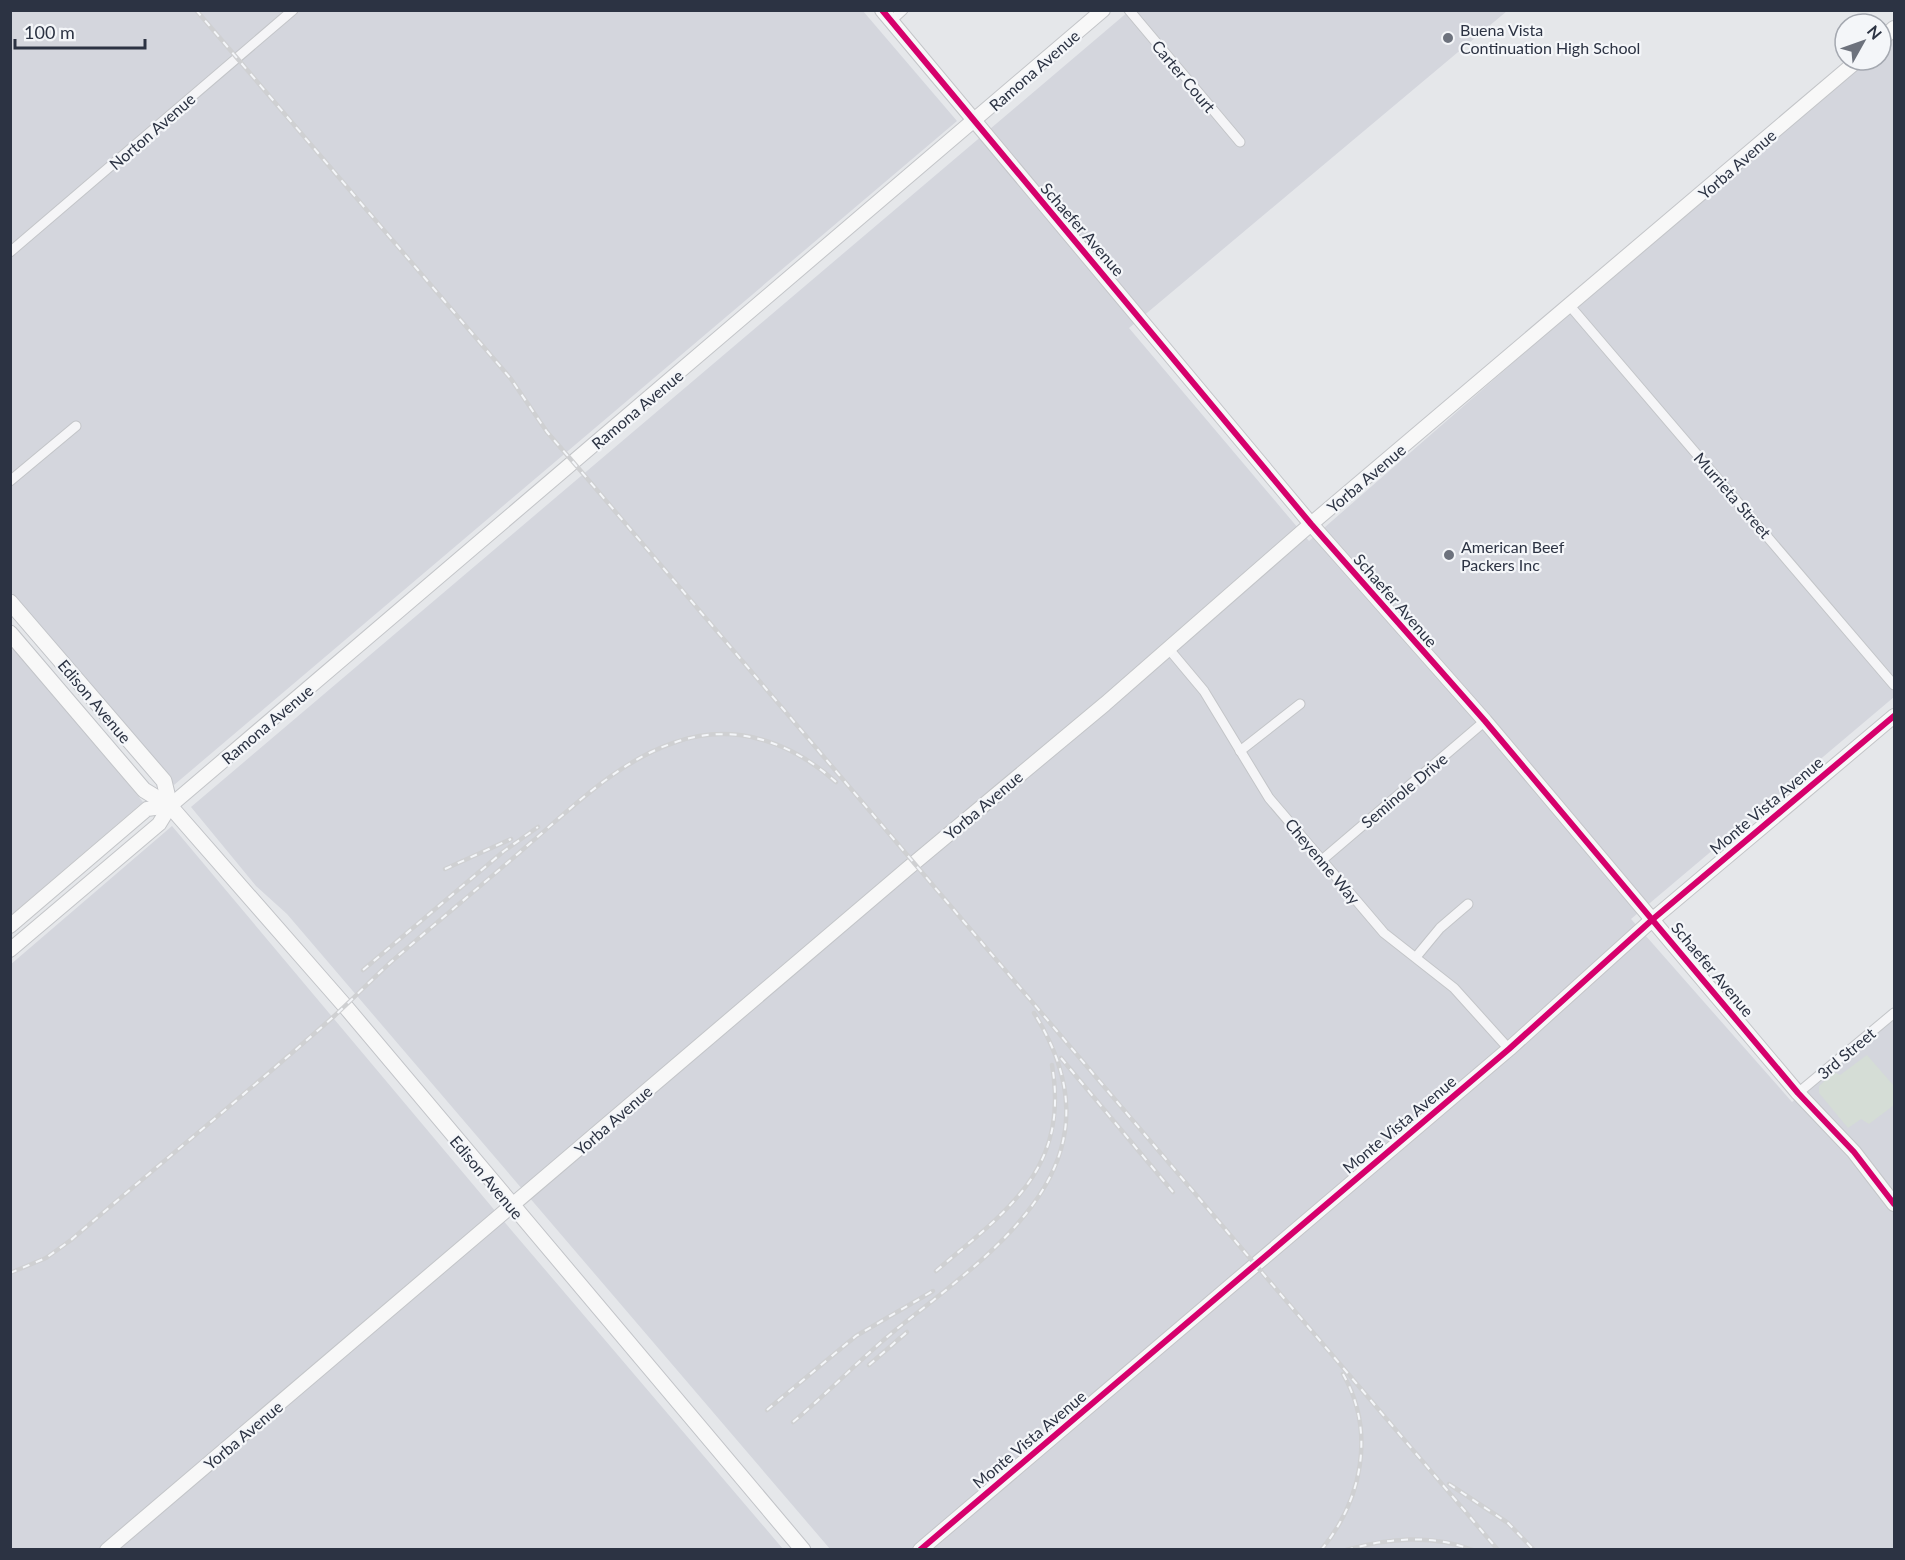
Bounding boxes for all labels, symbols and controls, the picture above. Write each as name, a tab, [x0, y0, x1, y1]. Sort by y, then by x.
scale bar	[15, 12, 146, 50]
north arrow	[1833, 12, 1893, 72]
place label: Buena Vista Continuation High School	[1460, 20, 1640, 57]
text: 100 m	[24, 21, 75, 43]
text: N	[1864, 21, 1886, 43]
street label: Ramona Avenue	[985, 26, 1083, 114]
marker: Buena Vista Continuation High School	[1441, 31, 1455, 45]
street label: Carter Court	[1148, 36, 1220, 116]
street label: Norton Avenue	[105, 89, 199, 173]
street label: Yorba Avenue	[1694, 125, 1780, 203]
street label: Schaefer Avenue	[1037, 178, 1129, 280]
street label: Ramona Avenue	[587, 365, 687, 453]
street label: Yorba Avenue	[1323, 440, 1409, 516]
street label: Murrieta Street	[1691, 448, 1776, 542]
place label: American Beef Packers Inc	[1461, 537, 1565, 574]
marker: American Beef Packers Inc	[1442, 548, 1456, 562]
street label: Schaefer Avenue	[1350, 549, 1442, 651]
street label: Edison Avenue	[55, 655, 135, 747]
street label: Ramona Avenue	[217, 680, 317, 768]
street label: Seminole Drive	[1357, 748, 1451, 832]
street label: Monte Vista Avenue	[1706, 752, 1826, 858]
street label: Yorba Avenue	[940, 767, 1026, 843]
street label: Cheyenne Way	[1282, 814, 1365, 908]
street label: Schaefer Avenue	[1668, 918, 1758, 1020]
street label: 3rd Street	[1813, 1023, 1879, 1083]
street label: Monte Vista Avenue	[1339, 1071, 1459, 1177]
street label: Yorba Avenue	[570, 1081, 656, 1159]
street label: Edison Avenue	[447, 1131, 527, 1223]
street label: Monte Vista Avenue	[969, 1386, 1089, 1492]
street label: Yorba Avenue	[200, 1397, 286, 1473]

